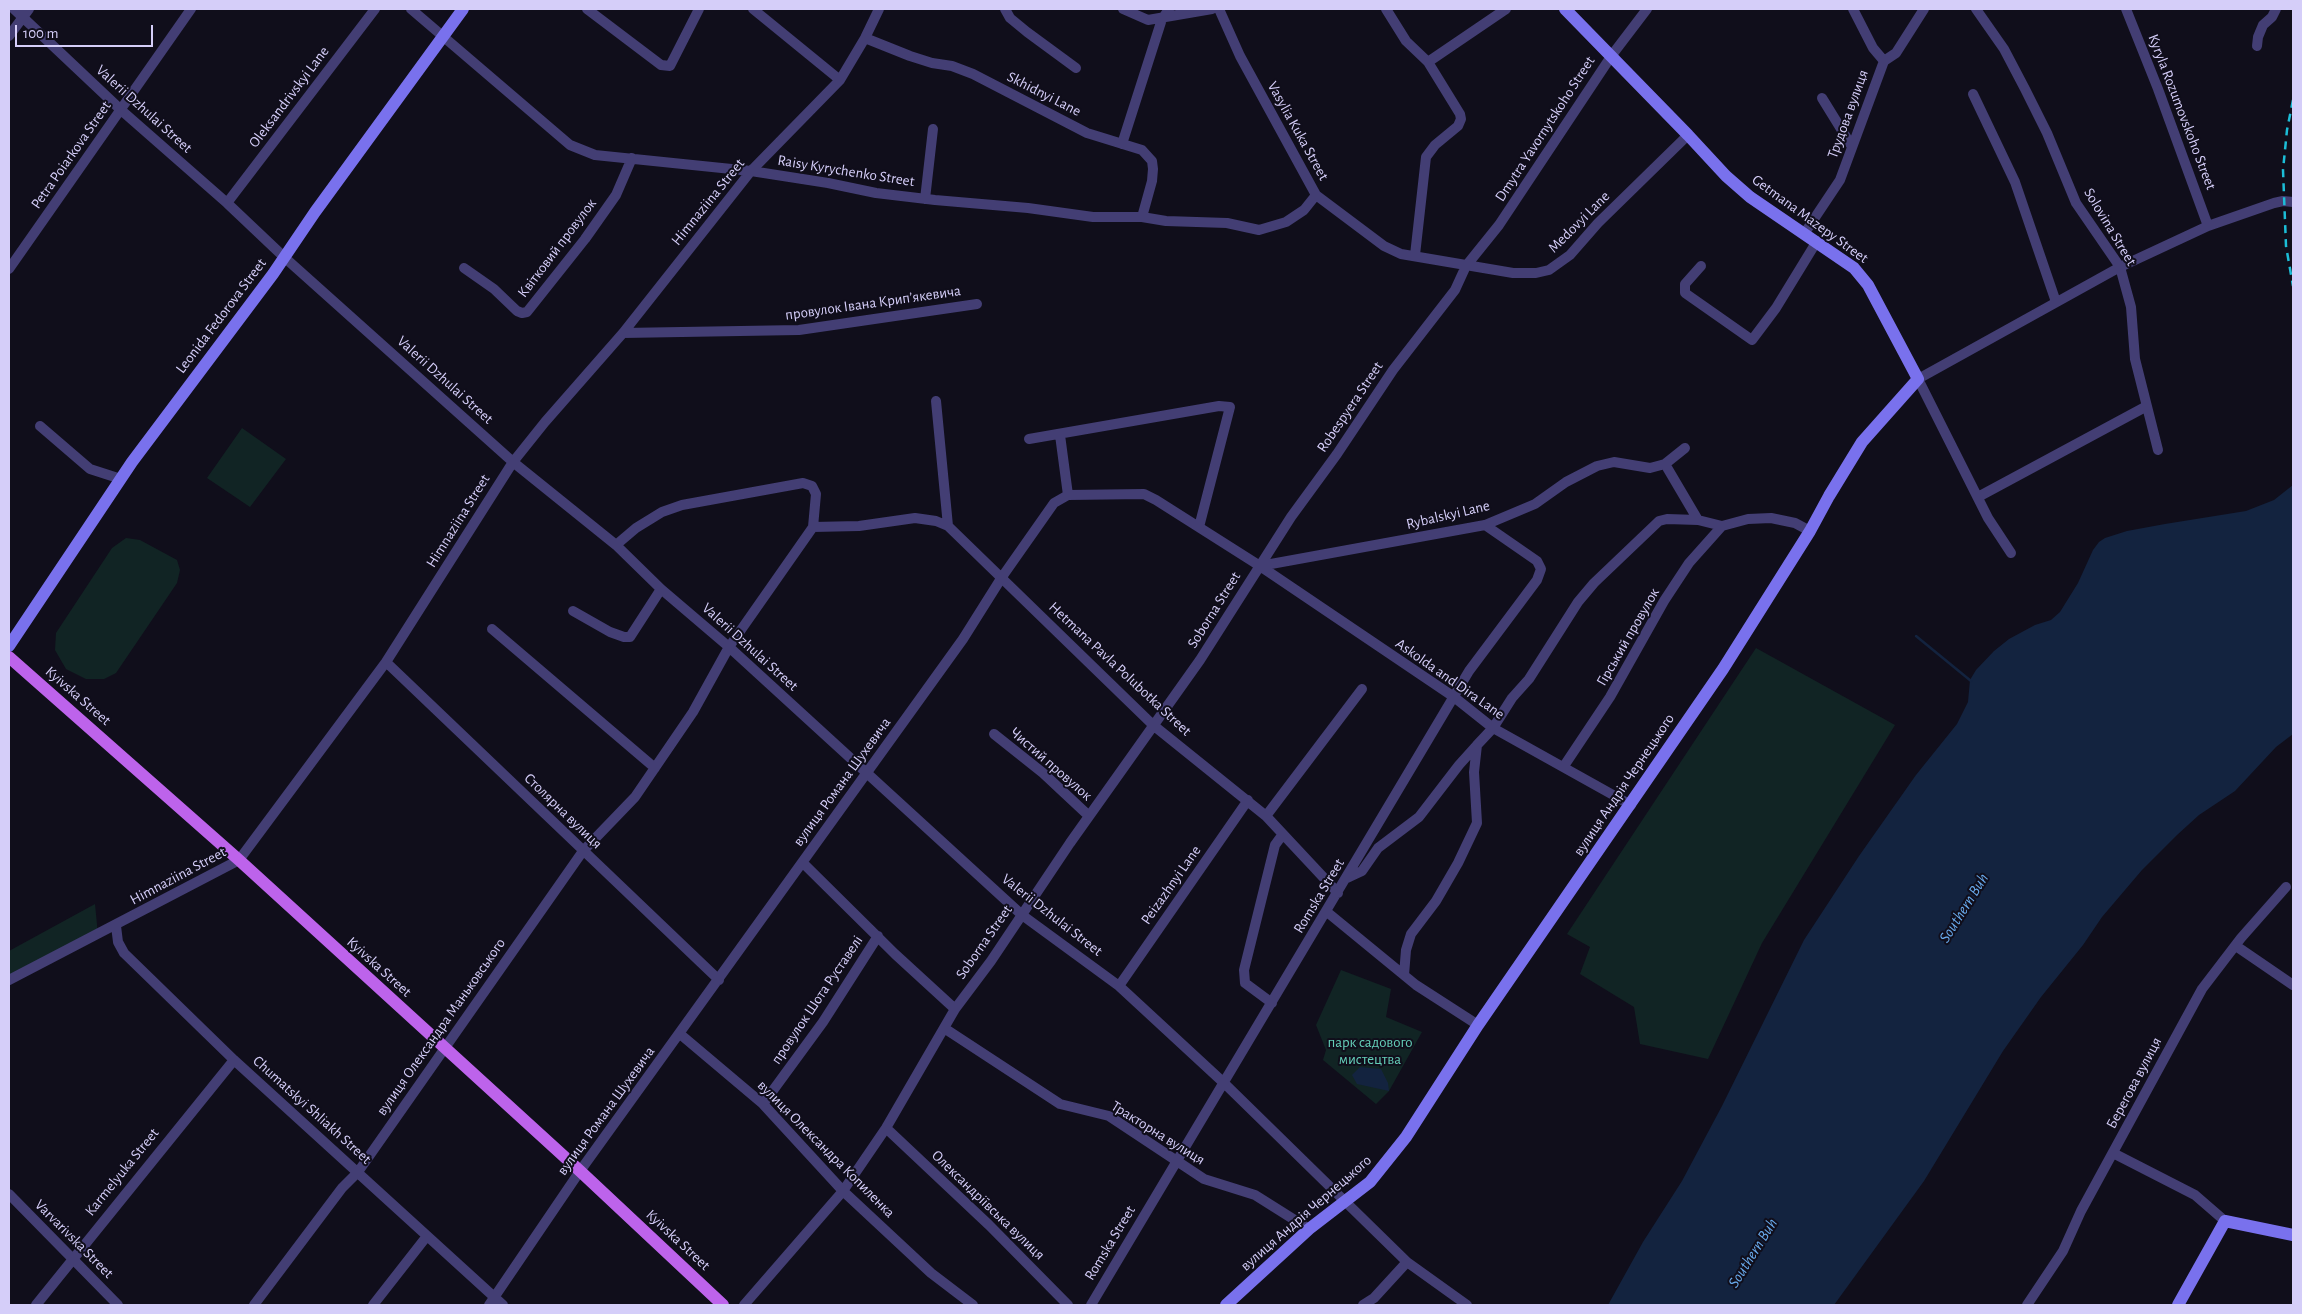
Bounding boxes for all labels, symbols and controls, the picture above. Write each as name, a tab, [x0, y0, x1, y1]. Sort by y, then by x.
scale bar	[18, 15, 155, 47]
text: 100 m	[23, 26, 58, 41]
street label: Kyryla Rozumovskoho Street	[2144, 32, 2220, 192]
street label: Oleksandrivskyi Lane	[245, 43, 333, 151]
street label: Dmytra Yavornytskoho Street	[1491, 53, 1599, 205]
street label: Valerii Dzhulai Street	[92, 61, 196, 157]
street label: Трудова вулиця	[1824, 67, 1872, 161]
street label: Skhidnyi Lane	[1004, 68, 1084, 120]
street label: Vasylia Kuka Street	[1263, 78, 1333, 184]
street label: Petra Poiarkova Street	[27, 98, 115, 212]
street label: Raisy Kyrychenko Street	[776, 151, 916, 191]
street label: Himnaziina Street	[668, 155, 748, 249]
street label: Getmana Mazepy Street	[1748, 171, 1872, 267]
street label: Solovina Street	[2080, 185, 2140, 269]
street label: Medovyi Lane	[1544, 187, 1614, 257]
street label: Квітковий провулок	[514, 195, 600, 301]
street label: Leonida Fedorova Street	[172, 255, 270, 377]
street label: провулок Івана Крипʼякевича	[784, 282, 962, 324]
street label: Valerii Dzhulai Street	[393, 332, 497, 428]
street label: Robespyera Street	[1313, 358, 1387, 456]
street label: Himnaziina Street	[422, 471, 494, 571]
street label: Rybalskyi Lane	[1404, 497, 1492, 533]
street label: Soborna Street	[1183, 569, 1245, 651]
street label: Гірський провулок	[1593, 585, 1663, 689]
street label: Hetmana Pavla Polubotka Street	[1045, 598, 1195, 740]
street label: Valerii Dzhulai Street	[698, 599, 802, 695]
street label: Askolda and Dira Lane	[1392, 635, 1508, 723]
street label: Kyivska Street	[42, 663, 114, 729]
street label: вулиця Андрія Чернецького	[1570, 710, 1678, 860]
street label: вулиця Романа Шухевича	[789, 714, 895, 850]
street label: Чистий провулок	[1006, 723, 1096, 805]
street label: Столярна вулиця	[520, 769, 606, 853]
street label: Peizazhnyi Lane	[1137, 842, 1205, 928]
street label: Himnaziina Street	[127, 843, 229, 909]
street label: Romska Street	[1290, 855, 1348, 937]
street label: Valerii Dzhulai Street	[998, 870, 1106, 960]
water label: Southern Buh	[1935, 870, 1993, 946]
street label: Soborna Street	[952, 901, 1016, 983]
street label: провулок Шота Руставелі	[767, 932, 867, 1068]
street label: Kyivska Street	[343, 933, 415, 1001]
street label: вулиця Олександра Маньковського	[373, 935, 509, 1119]
park label: парк садового мистецтва	[1327, 1033, 1413, 1068]
street label: Берегова вулиця	[2102, 1034, 2166, 1132]
street label: вулиця Романа Шухевича	[553, 1043, 659, 1179]
street label: Chumatskyi Shliakh Street	[249, 1052, 375, 1168]
street label: вулиця Олександра Копиленка	[754, 1077, 898, 1221]
street label: Тракторна вулиця	[1108, 1097, 1208, 1169]
street label: Karmelyuka Street	[81, 1125, 163, 1219]
street label: Олександріївська вулиця	[928, 1146, 1048, 1264]
street label: вулиця Андрія Чернецького	[1237, 1151, 1375, 1275]
street label: Varvarivska Street	[31, 1196, 117, 1282]
street label: Romska Street	[1081, 1202, 1139, 1284]
street label: Kyivska Street	[642, 1206, 714, 1274]
water label: Southern Buh	[1724, 1215, 1782, 1291]

